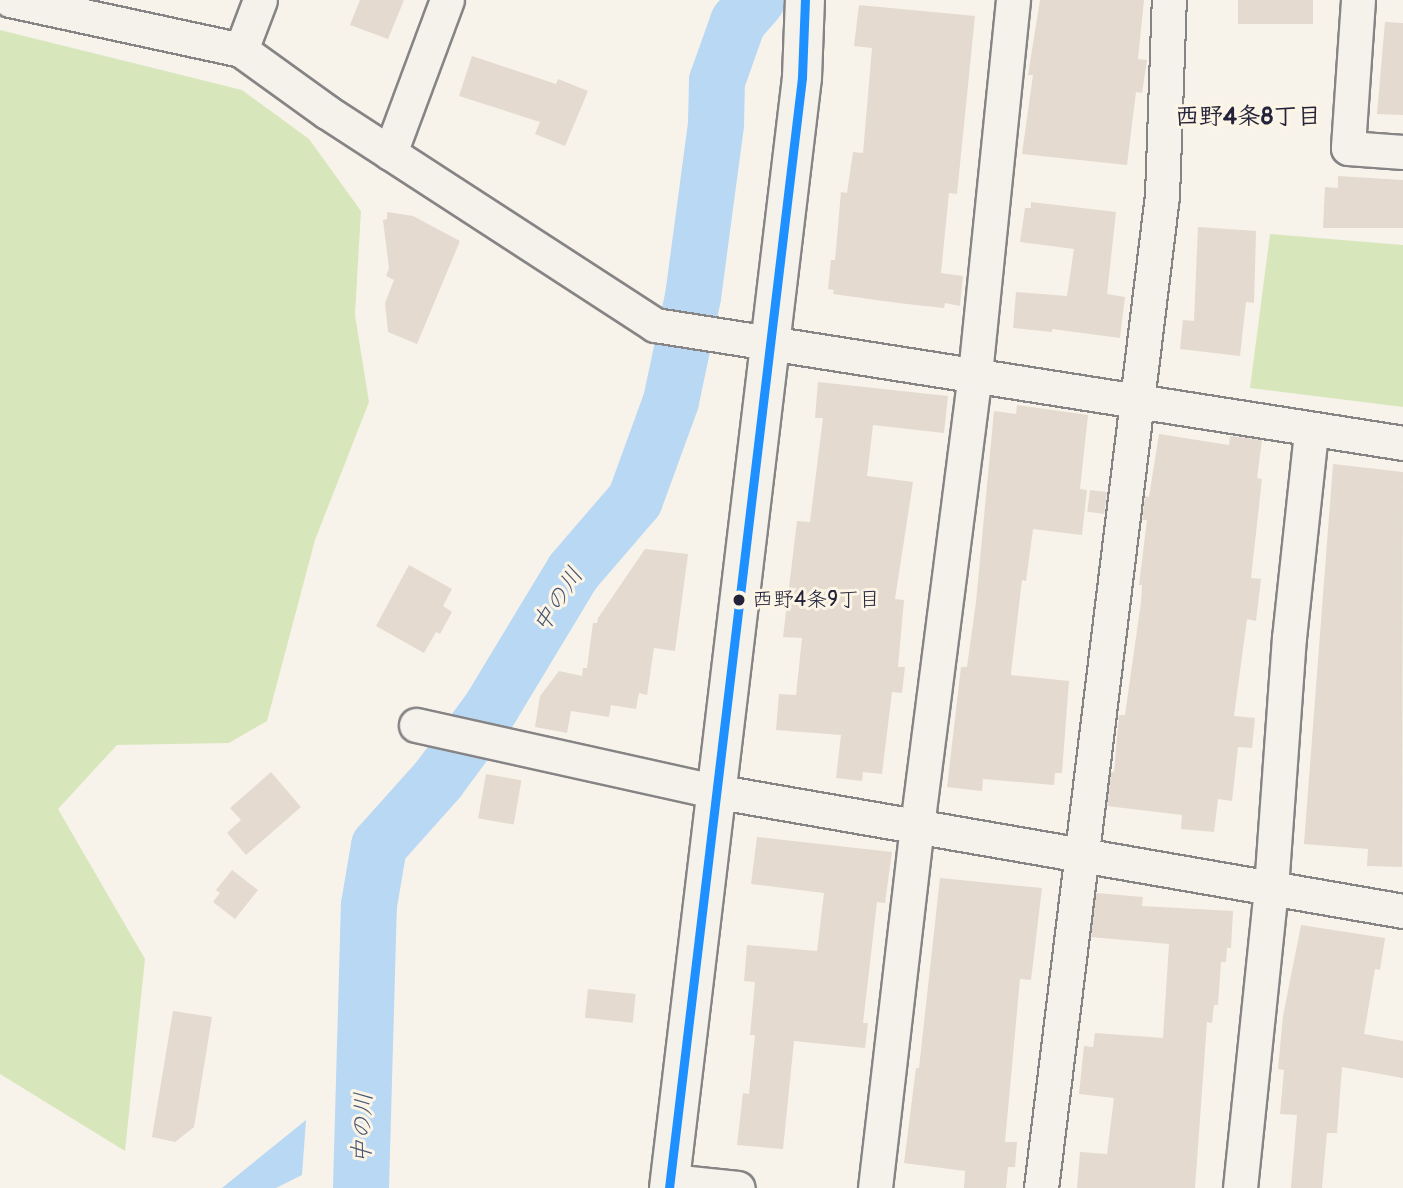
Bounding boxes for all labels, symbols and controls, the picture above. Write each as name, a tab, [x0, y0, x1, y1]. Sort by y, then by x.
district label: 西野4条8丁目	[1175, 103, 1321, 131]
water label: 中の川	[526, 562, 590, 638]
place label: 西野4条9丁目	[752, 587, 880, 613]
marker: 西野4条9丁目	[732, 593, 746, 607]
water label: 中の川	[347, 1092, 379, 1164]

